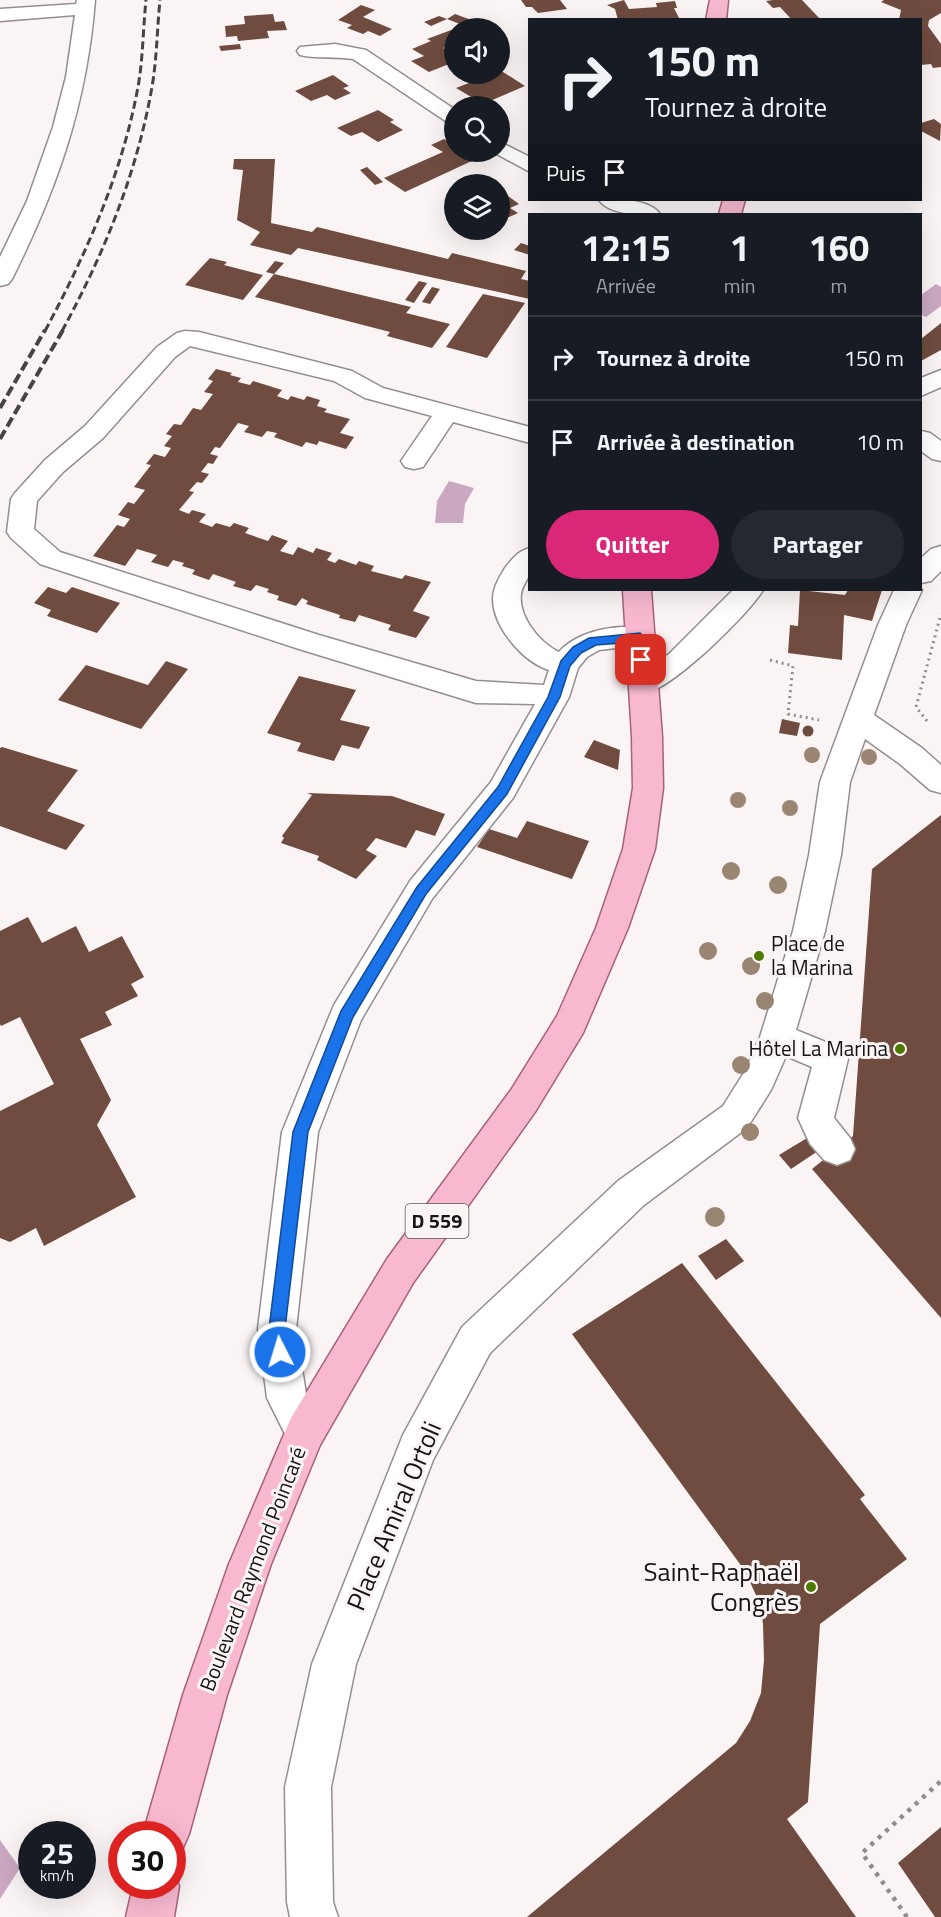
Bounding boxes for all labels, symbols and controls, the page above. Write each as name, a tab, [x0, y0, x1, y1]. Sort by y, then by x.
map controls	[444, 18, 510, 240]
button: sound	[444, 18, 510, 84]
text: 150 m	[645, 28, 760, 92]
icon: right	[546, 42, 624, 120]
text: Tournez à droite	[645, 86, 827, 127]
button: search	[444, 96, 510, 162]
text: Puis	[546, 156, 586, 190]
icon: arrive	[598, 156, 631, 189]
button: layers	[444, 174, 510, 240]
text: 12:15	[581, 220, 671, 275]
text: 1	[730, 220, 750, 275]
text: 160	[809, 220, 869, 275]
text: Arrivée	[596, 270, 656, 301]
text: min	[724, 270, 756, 301]
text: m	[830, 270, 847, 301]
text: Tournez à droite	[597, 341, 750, 375]
text: 150 m	[844, 341, 904, 375]
icon: right	[546, 342, 579, 375]
text: Arrivée à destination	[597, 425, 795, 459]
text: 10 m	[856, 425, 904, 459]
icon: arrive	[546, 426, 579, 459]
button: Quitter	[546, 510, 719, 579]
button: Partager	[731, 510, 904, 579]
pin	[615, 634, 666, 685]
icon: arrive	[624, 643, 657, 676]
place label: Place de la Marina	[771, 927, 853, 983]
marker: Place de la Marina	[752, 949, 766, 963]
place label: Hôtel La Marina	[748, 1032, 888, 1064]
marker: Hôtel La Marina	[893, 1042, 907, 1056]
road number: D 559	[406, 1204, 468, 1238]
position arrow	[248, 1320, 312, 1384]
street label: Place Amiral Ortoli	[336, 1415, 451, 1616]
street label: Boulevard Raymond Poincaré	[191, 1442, 313, 1695]
place label: Saint-Raphaël Congrès	[644, 1552, 799, 1621]
marker: Saint-Raphaël Congrès	[804, 1580, 818, 1594]
speed limit sign: 30	[108, 1821, 186, 1899]
text: 25	[40, 1830, 74, 1876]
text: km/h	[40, 1864, 74, 1887]

